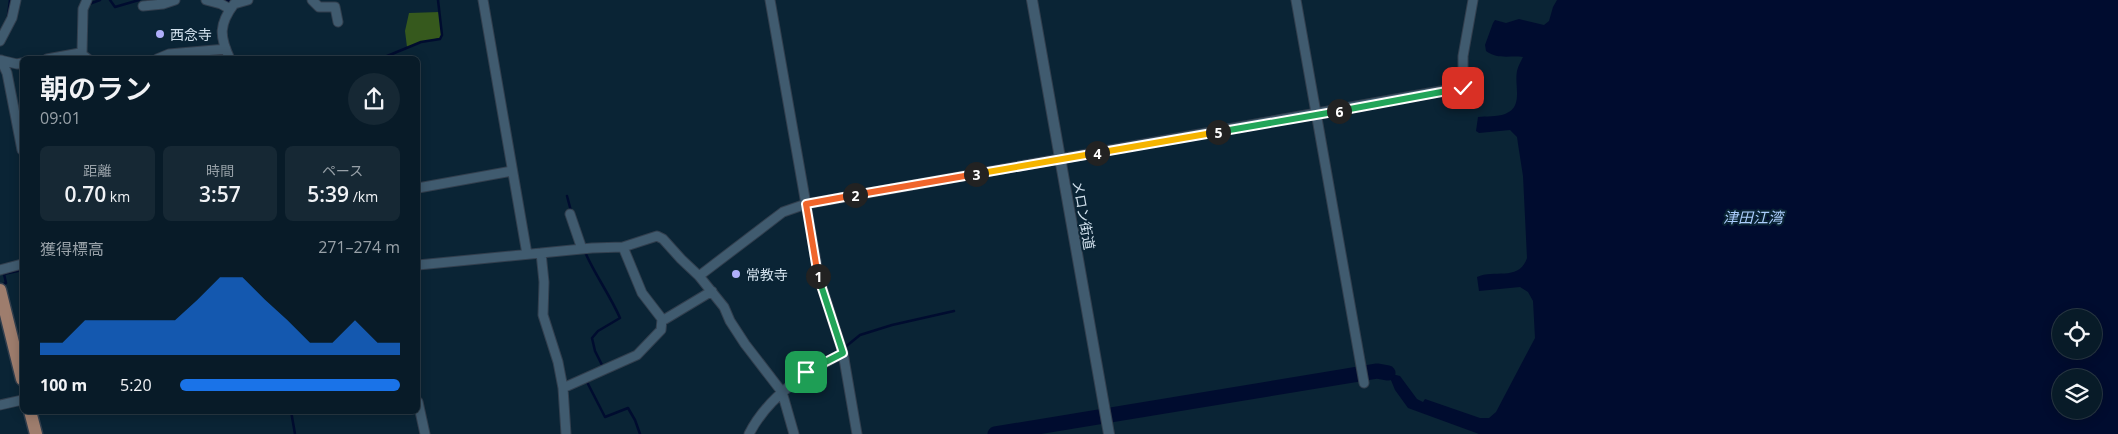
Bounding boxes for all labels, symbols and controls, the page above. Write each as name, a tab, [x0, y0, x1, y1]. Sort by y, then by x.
place label: 西念寺	[170, 25, 212, 44]
marker: 西念寺	[154, 28, 166, 40]
pin	[1442, 67, 1484, 109]
text: 朝のラン	[40, 69, 152, 107]
button: share	[348, 73, 400, 125]
icon: check	[1449, 74, 1477, 102]
pin: 6	[1326, 98, 1352, 124]
text: 6	[1335, 102, 1344, 121]
text: 09:01	[40, 107, 81, 129]
pin: 5	[1206, 120, 1230, 144]
text: 5	[1214, 123, 1223, 142]
pin: 4	[1084, 140, 1110, 166]
text: 4	[1093, 144, 1102, 163]
text: 距離	[83, 161, 111, 180]
text: 時間	[206, 161, 234, 180]
text: ペース	[322, 161, 363, 180]
pin: 3	[964, 162, 988, 186]
text: 3	[972, 165, 981, 184]
street label: メロン街道	[1069, 179, 1099, 251]
text: 0.70	[64, 180, 106, 208]
text: 3:57	[199, 180, 241, 208]
text: 5:39	[307, 180, 349, 208]
pin: 2	[842, 182, 868, 208]
text: 2	[851, 186, 860, 205]
text: km	[106, 187, 130, 206]
text: /km	[349, 187, 378, 206]
water label: 津田江湾	[1723, 207, 1786, 227]
text: 271–274 m	[318, 236, 400, 258]
text: 獲得標高	[40, 238, 104, 260]
pin: 1	[806, 264, 830, 288]
place label: 常教寺	[746, 265, 788, 284]
text: 1	[814, 267, 823, 286]
marker: 常教寺	[730, 268, 742, 280]
map controls	[2052, 309, 2102, 419]
button: locate	[2052, 309, 2102, 359]
pin	[785, 351, 827, 393]
icon: arrive	[792, 358, 820, 386]
button: layers	[2052, 369, 2102, 419]
text: 100 m	[40, 374, 87, 396]
text: 5:20	[120, 374, 152, 396]

